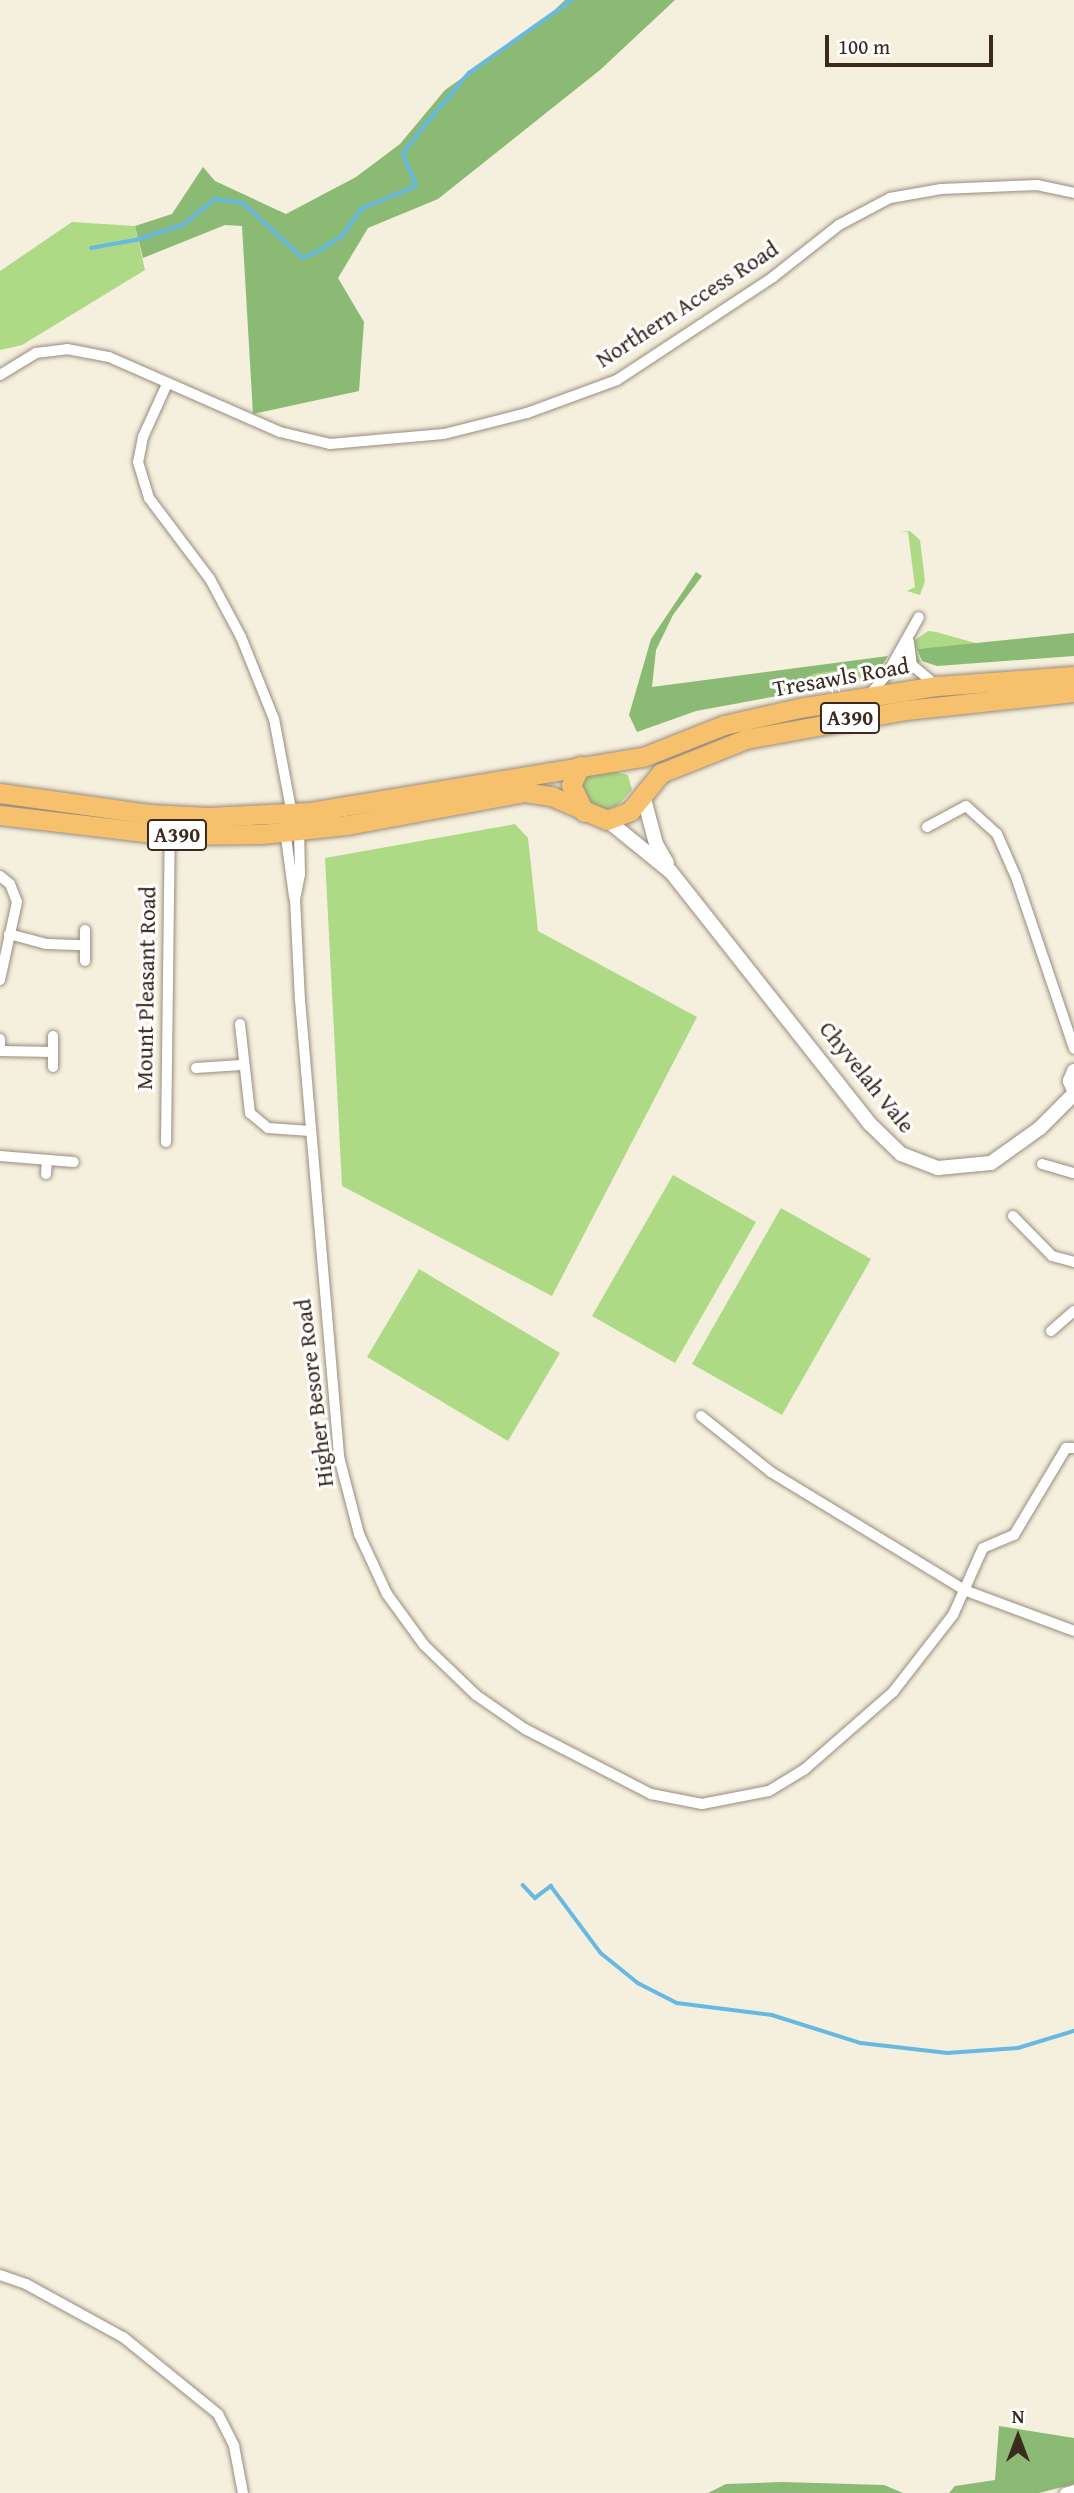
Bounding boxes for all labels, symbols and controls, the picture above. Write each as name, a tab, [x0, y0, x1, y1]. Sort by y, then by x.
scale bar	[829, 21, 997, 65]
text: 100 m	[838, 31, 890, 62]
street label: Northern Access Road	[591, 235, 783, 373]
street label: Tresawls Road	[771, 651, 911, 703]
road number: A390	[818, 700, 882, 736]
road number: A390	[146, 818, 208, 852]
street label: Mount Pleasant Road	[130, 886, 162, 1090]
street label: Chyvelah Vale	[814, 1016, 920, 1138]
street label: Higher Besore Road	[289, 1297, 339, 1489]
north arrow	[983, 2402, 1053, 2472]
text: N	[1012, 2402, 1024, 2430]

